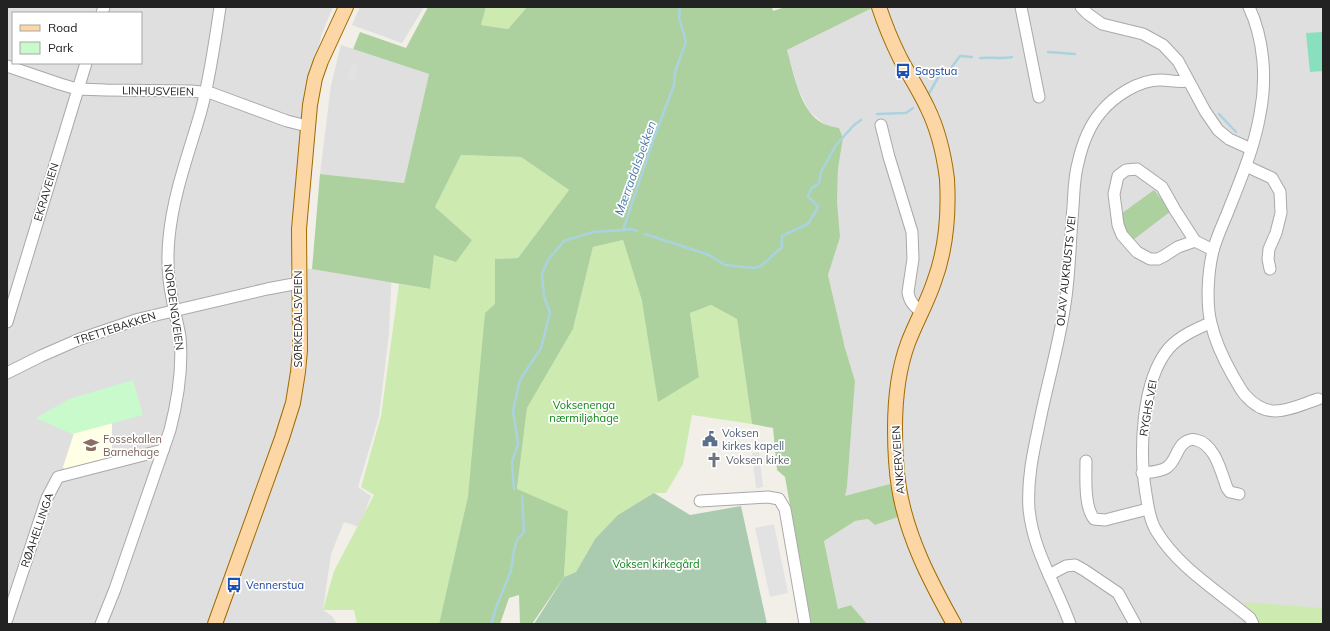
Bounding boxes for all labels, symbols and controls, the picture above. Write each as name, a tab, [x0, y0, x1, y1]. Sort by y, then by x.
legend	[12, 12, 142, 64]
text: Road	[48, 20, 77, 35]
text: Park	[48, 40, 74, 55]
bus stop icon: Sagstua	[894, 62, 912, 80]
place label: Sagstua	[915, 64, 957, 78]
street label: LINHUSVEIEN	[122, 83, 194, 99]
water label: Mærradalsbekken	[611, 119, 659, 217]
street label: EKRAVEIEN	[31, 161, 61, 223]
street label: OLAV AUKRUSTS VEI	[1053, 215, 1079, 327]
street label: NORDENGVEIEN	[161, 263, 187, 351]
street label: SØRKEDALSVEIEN	[291, 271, 305, 367]
street label: TRETTEBAKKEN	[73, 308, 157, 348]
street label: RYGHS VEI	[1136, 379, 1160, 437]
park label: Voksenenga nærmiljøhage	[549, 398, 619, 425]
street label: ANKERVEIEN	[889, 425, 907, 495]
place label: Voksen kirkes kapell	[722, 426, 784, 453]
public building icon: Voksen kirkes kapell	[701, 430, 719, 448]
place label: Fossekallen Barnehage	[103, 432, 162, 459]
school or university icon: Fossekallen Barnehage	[82, 436, 100, 454]
church icon: Voksen kirke	[705, 451, 723, 469]
place label: Voksen kirke	[726, 453, 789, 467]
street label: RØAHELLINGA	[18, 491, 56, 569]
park label: Voksen kirkegård	[612, 557, 700, 571]
bus stop icon: Vennerstua	[225, 576, 243, 594]
place label: Vennerstua	[246, 578, 304, 592]

